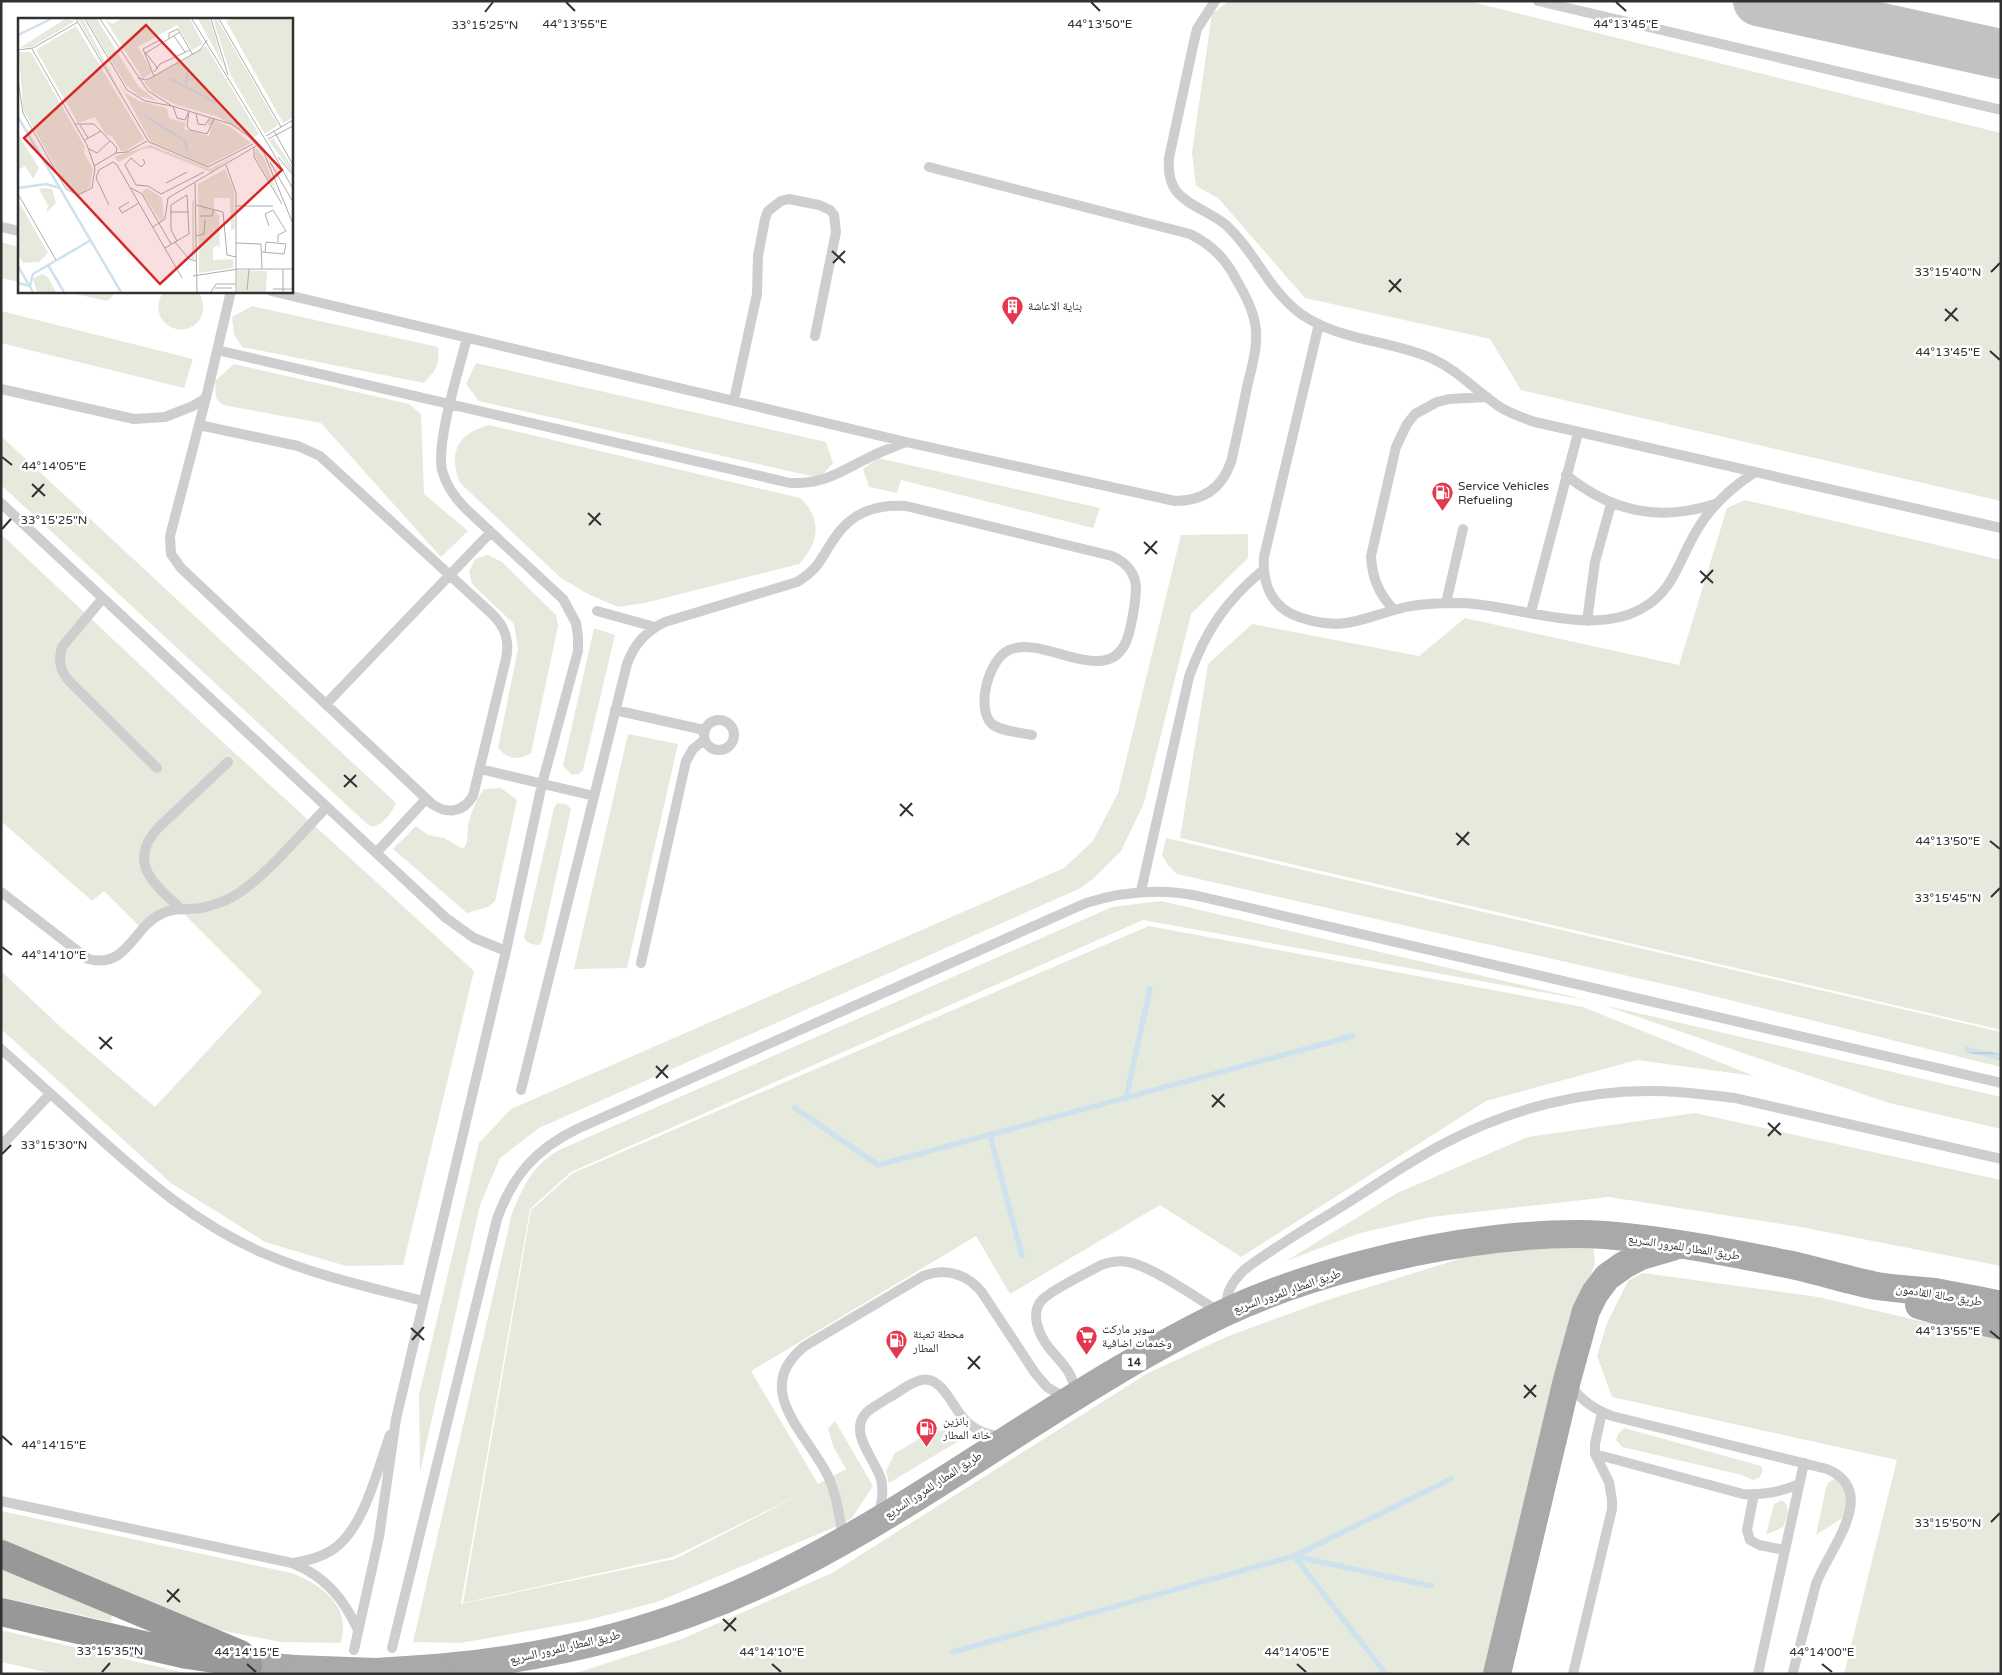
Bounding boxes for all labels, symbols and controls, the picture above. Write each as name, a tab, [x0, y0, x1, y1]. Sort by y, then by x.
text: 44°13'55"E	[542, 17, 608, 31]
text: 44°13'50"E	[1067, 17, 1133, 31]
text: 44°13'45"E	[1593, 17, 1659, 31]
inset map	[18, 18, 292, 292]
text: 33°15'25"N	[452, 18, 519, 32]
text: 33°15'40"N	[1915, 265, 1982, 279]
building icon: بناية الاعاشة	[1000, 294, 1024, 325]
place label: بناية الاعاشة	[1028, 299, 1082, 313]
text: 44°13'45"E	[1915, 345, 1981, 359]
text: 44°14'05"E	[21, 459, 87, 473]
place label: Service Vehicles Refueling	[1458, 479, 1549, 507]
fuel station icon: Service Vehicles Refueling	[1430, 481, 1454, 512]
text: 33°15'25"N	[21, 513, 88, 527]
text: 44°13'50"E	[1915, 834, 1981, 848]
text: 33°15'45"N	[1915, 891, 1982, 905]
text: 44°14'10"E	[21, 948, 87, 962]
text: 33°15'30"N	[21, 1138, 88, 1152]
street label: طريق المطار للمرور السريع	[1627, 1231, 1741, 1263]
street label: طريق المطار للمرور السريع	[1231, 1266, 1343, 1316]
street label: طريق صالة القادمون	[1895, 1281, 1983, 1309]
place label: سوبر ماركت وخدمات اضافية	[1102, 1322, 1172, 1350]
supermarket icon: سوبر ماركت وخدمات اضافية	[1074, 1324, 1098, 1355]
text: 44°13'55"E	[1915, 1324, 1981, 1338]
place label: محطة تعبئة المطار	[912, 1327, 964, 1355]
fuel station icon: محطة تعبئة المطار	[885, 1329, 909, 1360]
road number: 14	[1122, 1354, 1146, 1370]
place label: بانزين خانه المطار	[942, 1414, 991, 1442]
fuel station icon: بانزين خانه المطار	[915, 1416, 939, 1447]
text: 44°14'15"E	[21, 1438, 87, 1452]
street label: طريق المطار للمرور السريع	[882, 1448, 984, 1522]
text: 33°15'50"N	[1915, 1516, 1982, 1530]
street label: طريق المطار للمرور السريع	[508, 1627, 622, 1667]
text: 33°15'35"N	[77, 1644, 144, 1658]
text: 44°14'15"E	[214, 1645, 280, 1659]
text: 44°14'10"E	[739, 1645, 805, 1659]
text: 44°14'05"E	[1264, 1645, 1330, 1659]
text: 44°14'00"E	[1789, 1645, 1855, 1659]

